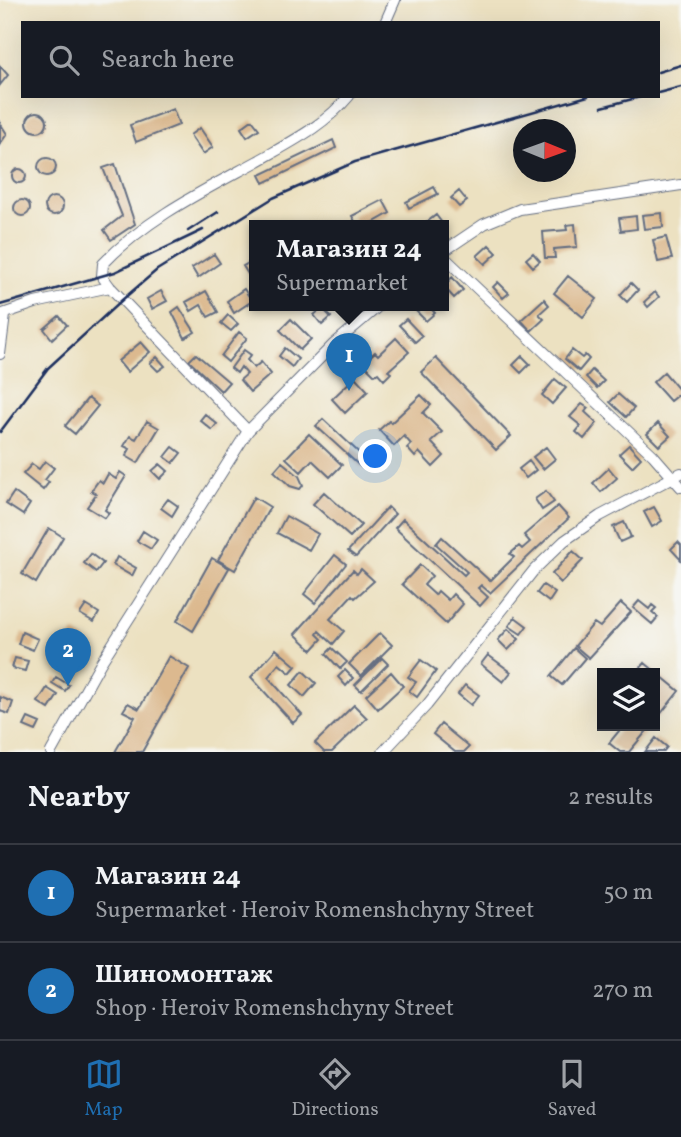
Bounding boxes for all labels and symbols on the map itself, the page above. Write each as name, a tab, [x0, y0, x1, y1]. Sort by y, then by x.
north arrow	[513, 119, 576, 182]
pin: 1	[326, 333, 372, 391]
your location	[358, 439, 392, 473]
pin: 2	[45, 628, 91, 686]

